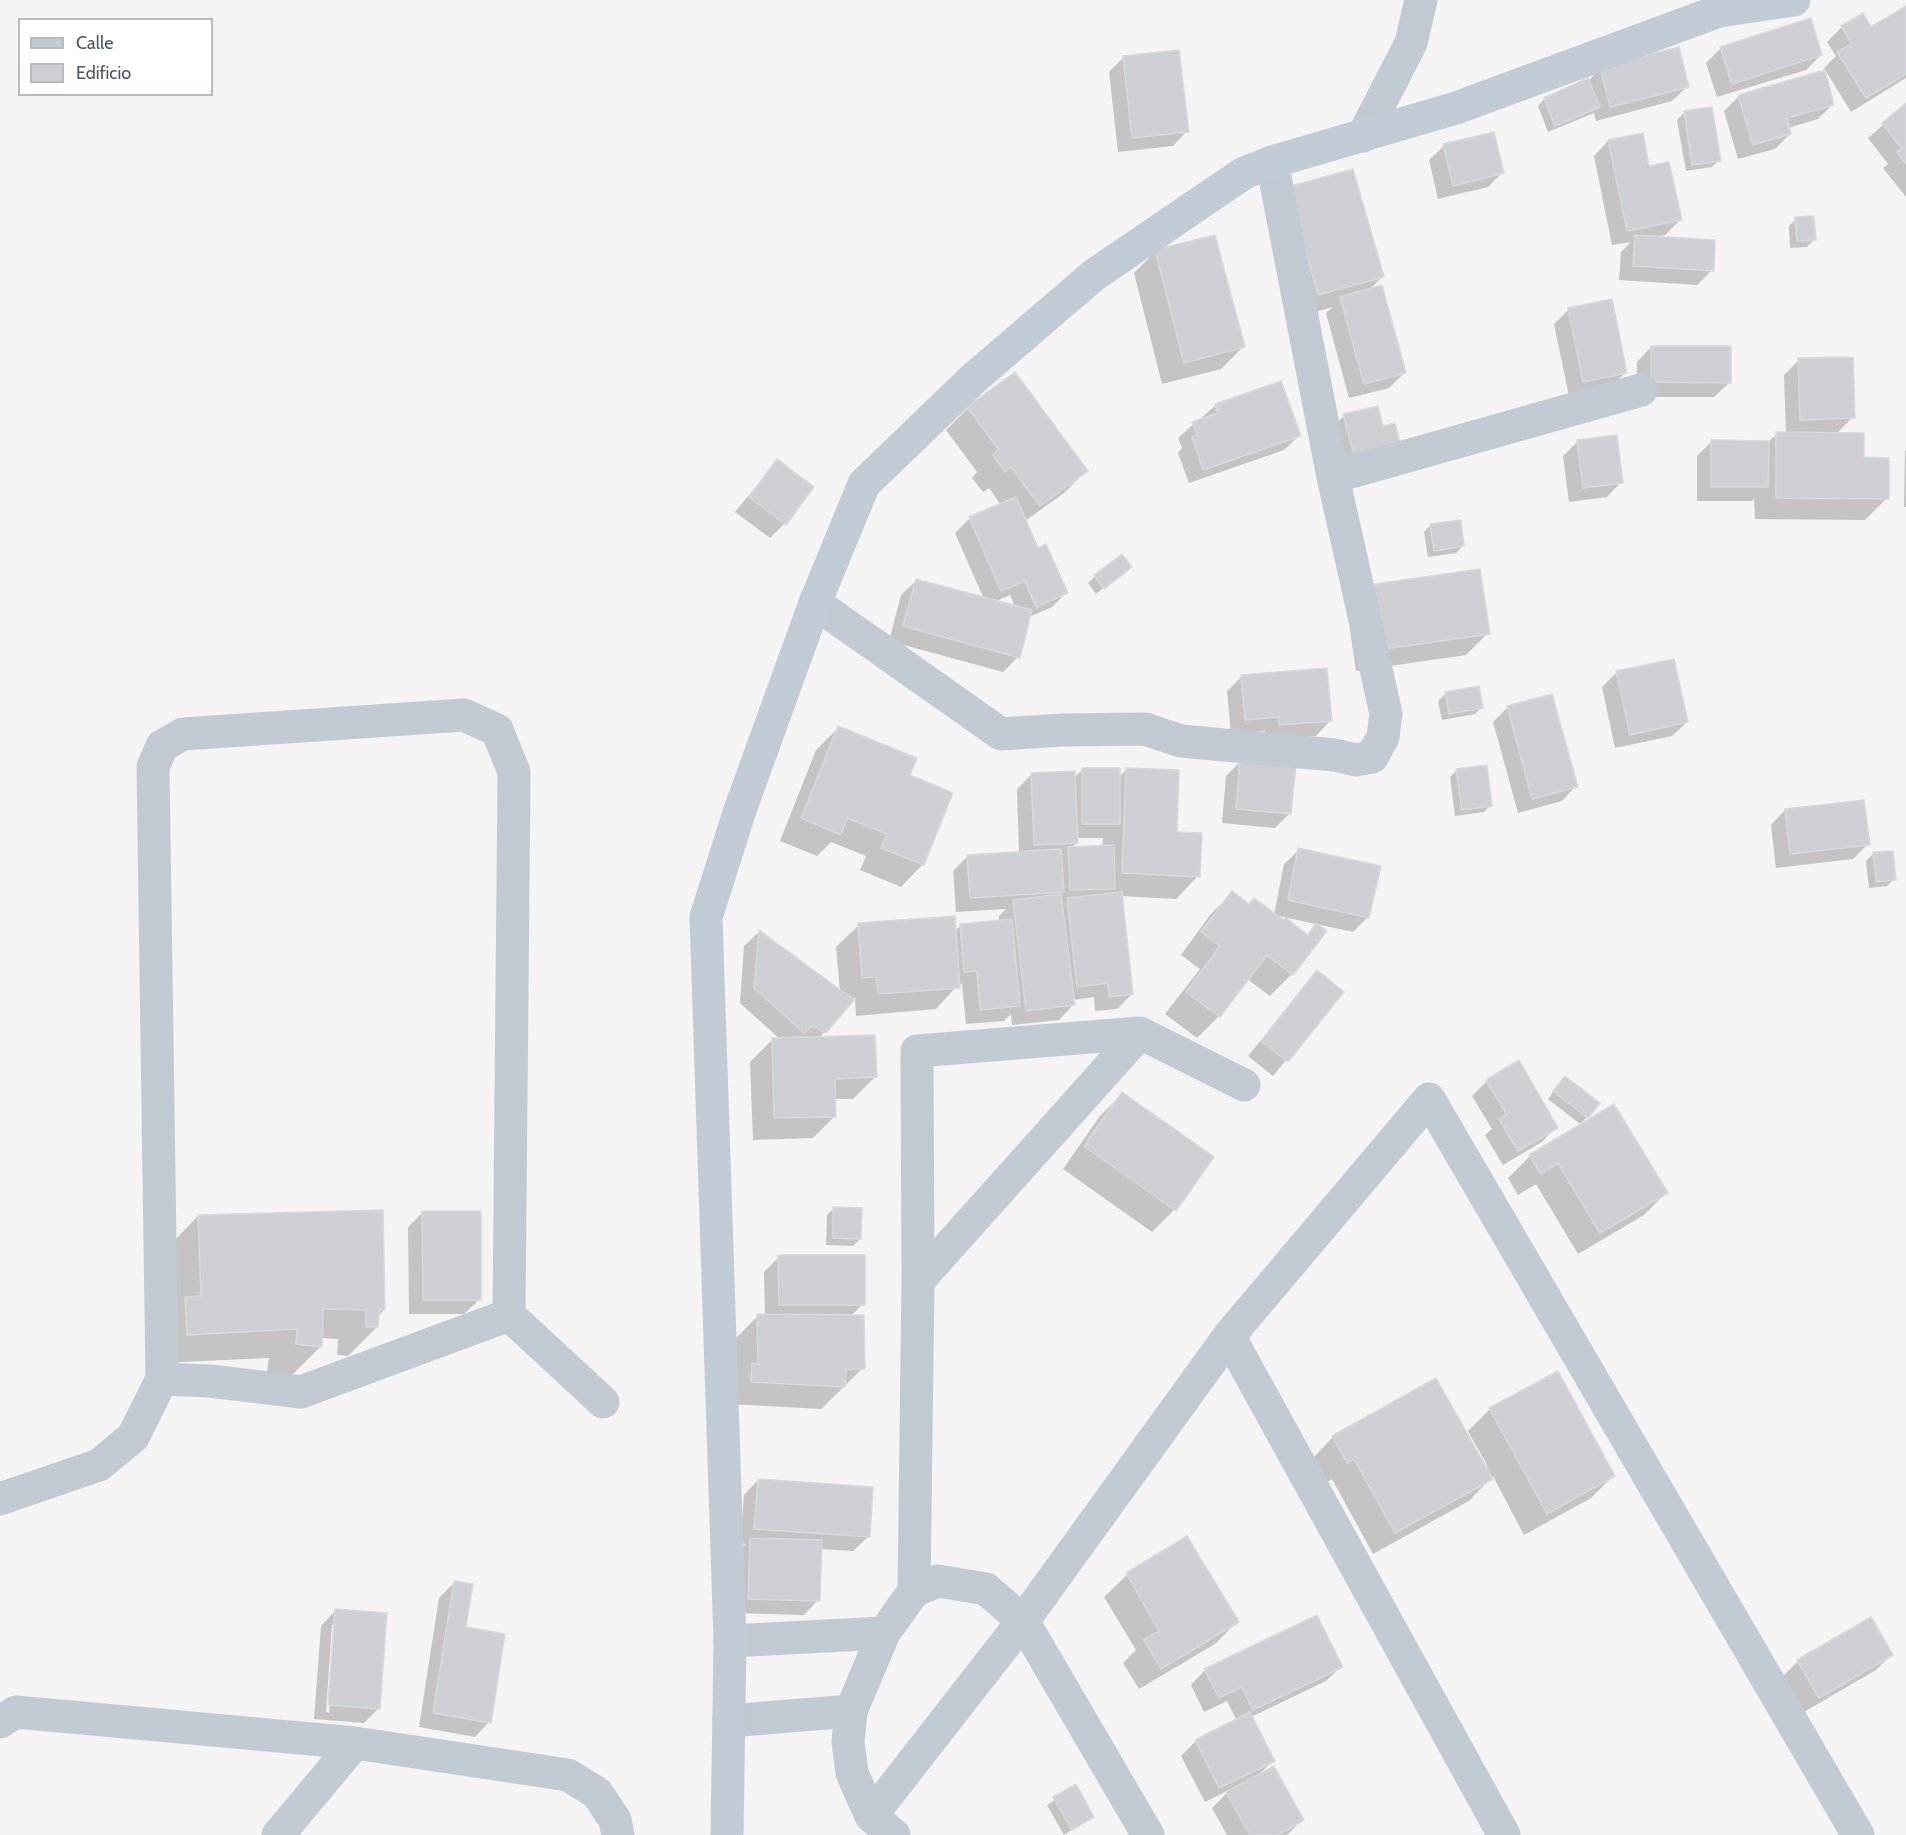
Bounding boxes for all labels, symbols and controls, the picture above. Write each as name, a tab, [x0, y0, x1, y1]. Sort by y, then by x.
legend	[18, 18, 213, 96]
text: Calle	[76, 32, 113, 54]
text: Edificio	[76, 62, 131, 84]

